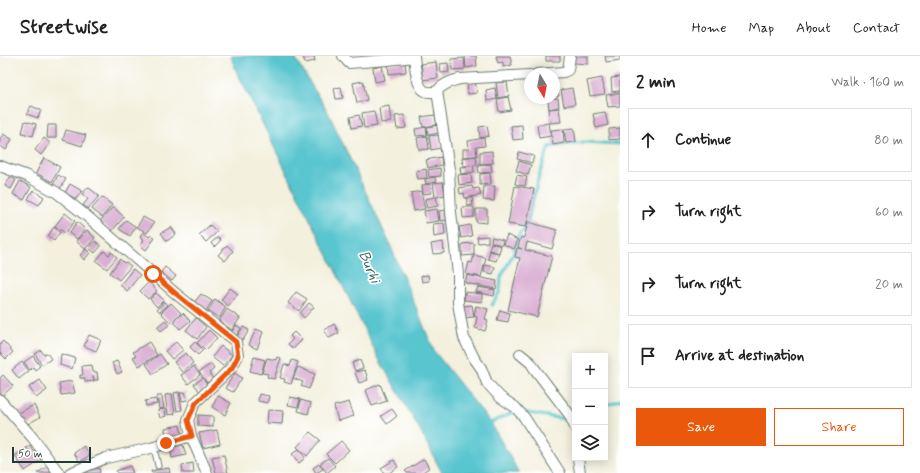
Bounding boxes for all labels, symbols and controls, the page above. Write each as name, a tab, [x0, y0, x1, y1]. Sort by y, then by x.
text: Streetwise	[20, 15, 108, 40]
text: Home	[692, 19, 726, 37]
text: Map	[748, 19, 774, 37]
text: About	[796, 19, 831, 37]
text: Contact	[853, 19, 900, 37]
north arrow	[524, 68, 560, 104]
text: 2 min	[636, 71, 676, 93]
text: Walk · 160 m	[831, 74, 904, 91]
icon: ahead	[637, 129, 659, 151]
text: Continue	[675, 130, 731, 150]
text: 80 m	[874, 132, 903, 149]
icon: right	[637, 201, 659, 223]
text: Turn right	[675, 202, 742, 222]
text: 60 m	[875, 204, 903, 221]
water label: Burhi	[353, 248, 385, 288]
route start	[144, 265, 162, 283]
icon: right	[637, 273, 659, 295]
text: Turn right	[675, 274, 742, 294]
text: 20 m	[875, 276, 903, 293]
icon: arrive	[637, 345, 659, 367]
text: Arrive at destination	[675, 346, 804, 366]
map controls	[572, 353, 608, 461]
button: +	[572, 353, 608, 389]
button: −	[572, 389, 608, 425]
button: Save	[636, 408, 766, 446]
button: Share	[774, 408, 904, 446]
button: layers	[572, 425, 608, 461]
route end	[157, 434, 175, 452]
scale bar	[12, 445, 91, 464]
text: 50 m	[18, 447, 43, 461]

